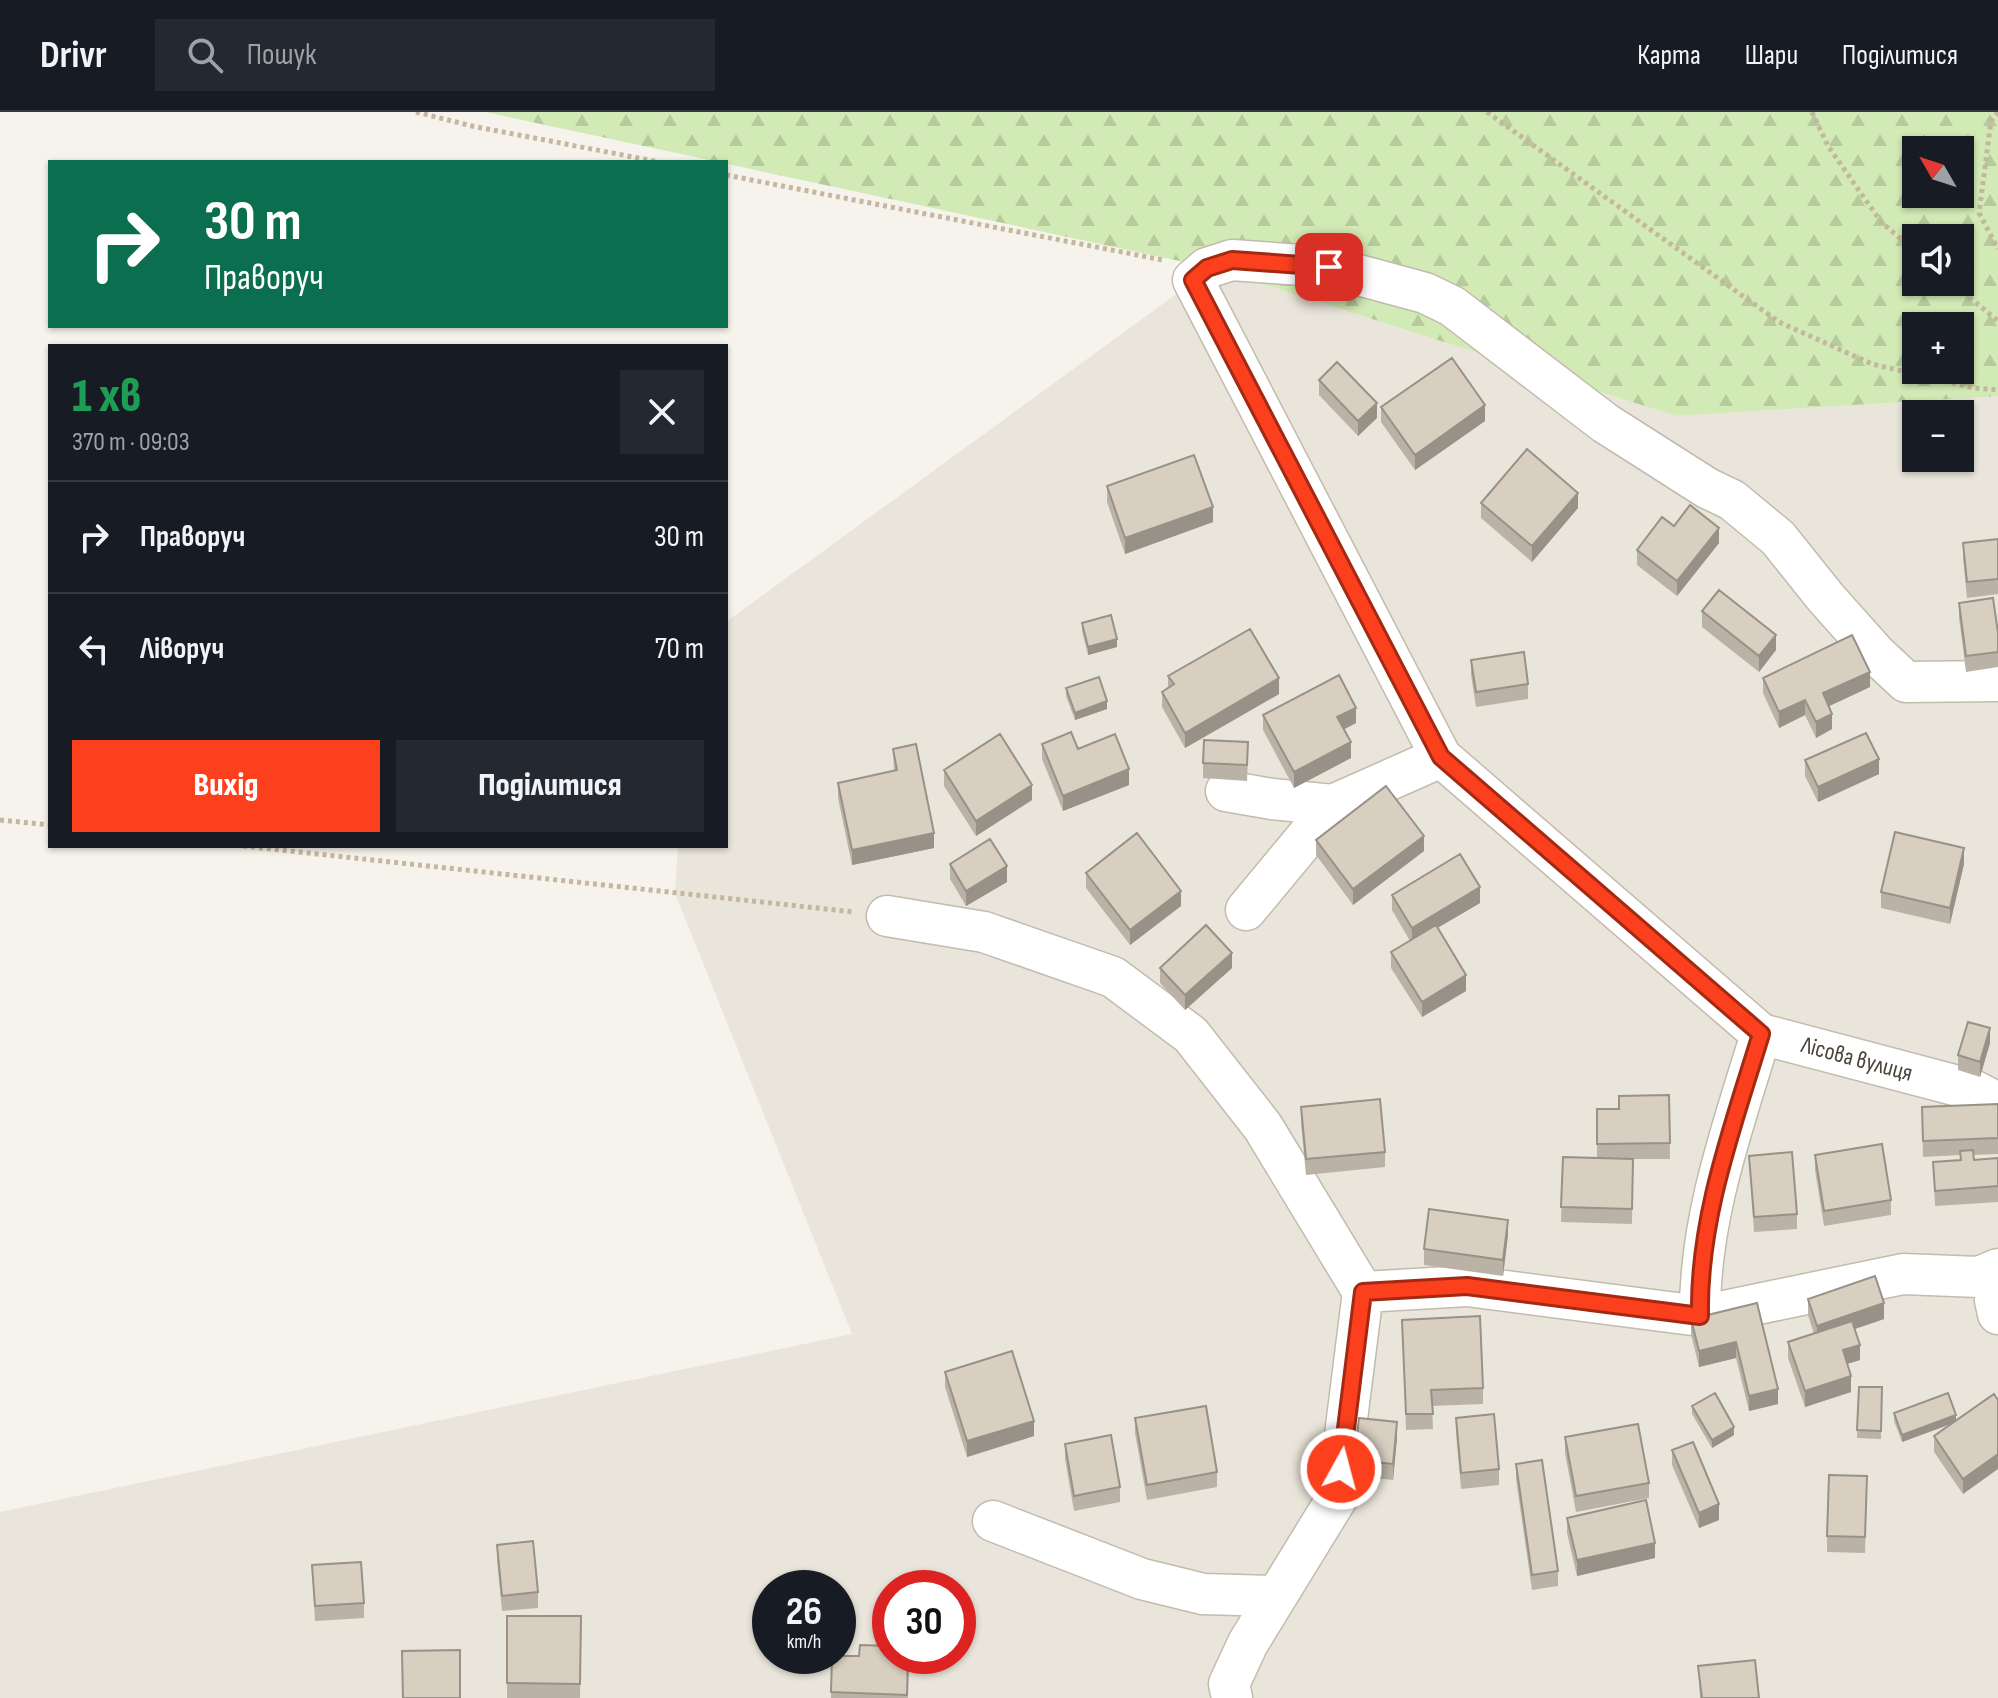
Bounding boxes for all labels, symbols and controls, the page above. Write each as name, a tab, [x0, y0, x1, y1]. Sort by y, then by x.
search box	[155, 19, 715, 91]
text: Drivr	[40, 33, 107, 78]
icon: search	[183, 33, 227, 77]
text: Пошук	[247, 37, 316, 73]
text: Карта	[1637, 39, 1701, 72]
text: Шари	[1745, 39, 1798, 72]
text: Поділитися	[1842, 39, 1958, 72]
north arrow	[1902, 136, 1974, 208]
map controls	[1902, 136, 1974, 472]
text: 30 m	[204, 189, 302, 256]
icon: right	[72, 192, 176, 296]
button: sound	[1902, 224, 1974, 296]
pin	[1295, 233, 1363, 301]
icon: arrive	[1307, 245, 1351, 289]
text: Праворуч	[204, 257, 324, 300]
button: +	[1902, 312, 1974, 384]
text: 1 хв	[72, 368, 141, 425]
button: close	[620, 370, 704, 454]
button: −	[1902, 400, 1974, 472]
text: 370 m · 09:03	[72, 427, 190, 458]
icon: right	[72, 515, 116, 559]
text: Праворуч	[140, 519, 245, 555]
text: 30 m	[654, 519, 704, 555]
icon: left	[72, 627, 116, 671]
text: Ліворуч	[140, 631, 224, 667]
text: 70 m	[655, 631, 704, 667]
button: Вихід	[72, 740, 380, 832]
button: Поділитися	[396, 740, 704, 832]
street label: Лісова вулиця	[1797, 1030, 1916, 1088]
position arrow	[1299, 1427, 1383, 1511]
speed limit sign: 30	[872, 1570, 976, 1674]
text: 26	[786, 1588, 822, 1636]
text: km/h	[787, 1630, 821, 1654]

